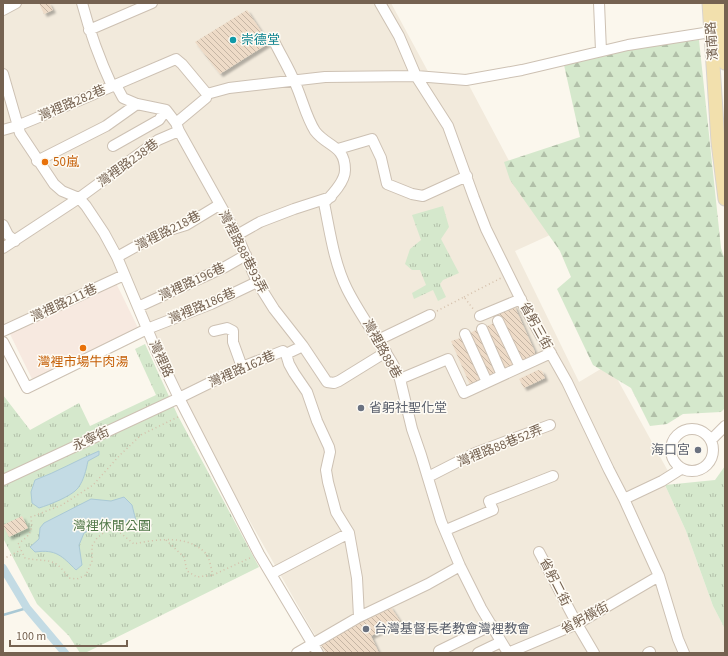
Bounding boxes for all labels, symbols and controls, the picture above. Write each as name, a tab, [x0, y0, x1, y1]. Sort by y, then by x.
street label: 濱南路	[702, 21, 722, 61]
place label: 崇德堂	[241, 31, 280, 49]
marker: 崇德堂	[228, 35, 238, 45]
street label: 灣裡路282巷	[36, 81, 108, 125]
street label: 灣裡路238巷	[94, 135, 162, 191]
place label: 50嵐	[53, 153, 80, 171]
marker: 50嵐	[40, 157, 50, 167]
street label: 灣裡路218巷	[132, 207, 204, 255]
street label: 灣裡路88巷93弄	[214, 207, 272, 297]
street label: 灣裡路196巷	[156, 259, 228, 305]
street label: 灣裡路211巷	[28, 280, 100, 326]
street label: 灣裡路186巷	[166, 284, 238, 328]
street label: 省躬三街	[516, 299, 556, 353]
street label: 灣裡路88巷	[358, 316, 406, 382]
street label: 灣裡路	[145, 338, 177, 380]
marker: 灣裡市場牛肉湯	[78, 343, 88, 353]
street label: 灣裡路162巷	[206, 346, 278, 392]
place label: 灣裡市場牛肉湯	[37, 353, 129, 371]
place label: 省躬社聖化堂	[369, 399, 447, 417]
marker: 省躬社聖化堂	[356, 403, 366, 413]
street label: 灣裡路88巷52弄	[455, 421, 545, 471]
street label: 永寧街	[70, 423, 112, 455]
place label: 海口宮	[651, 441, 690, 459]
marker: 海口宮	[693, 445, 703, 455]
park label: 灣裡休閒公園	[73, 517, 151, 535]
street label: 省躬二街	[535, 555, 575, 609]
street label: 省躬橫街	[558, 598, 612, 638]
place label: 台灣基督長老教會灣裡教會	[374, 620, 530, 638]
scale bar	[10, 622, 127, 648]
marker: 台灣基督長老教會灣裡教會	[361, 624, 371, 634]
text: 100 m	[16, 628, 46, 645]

